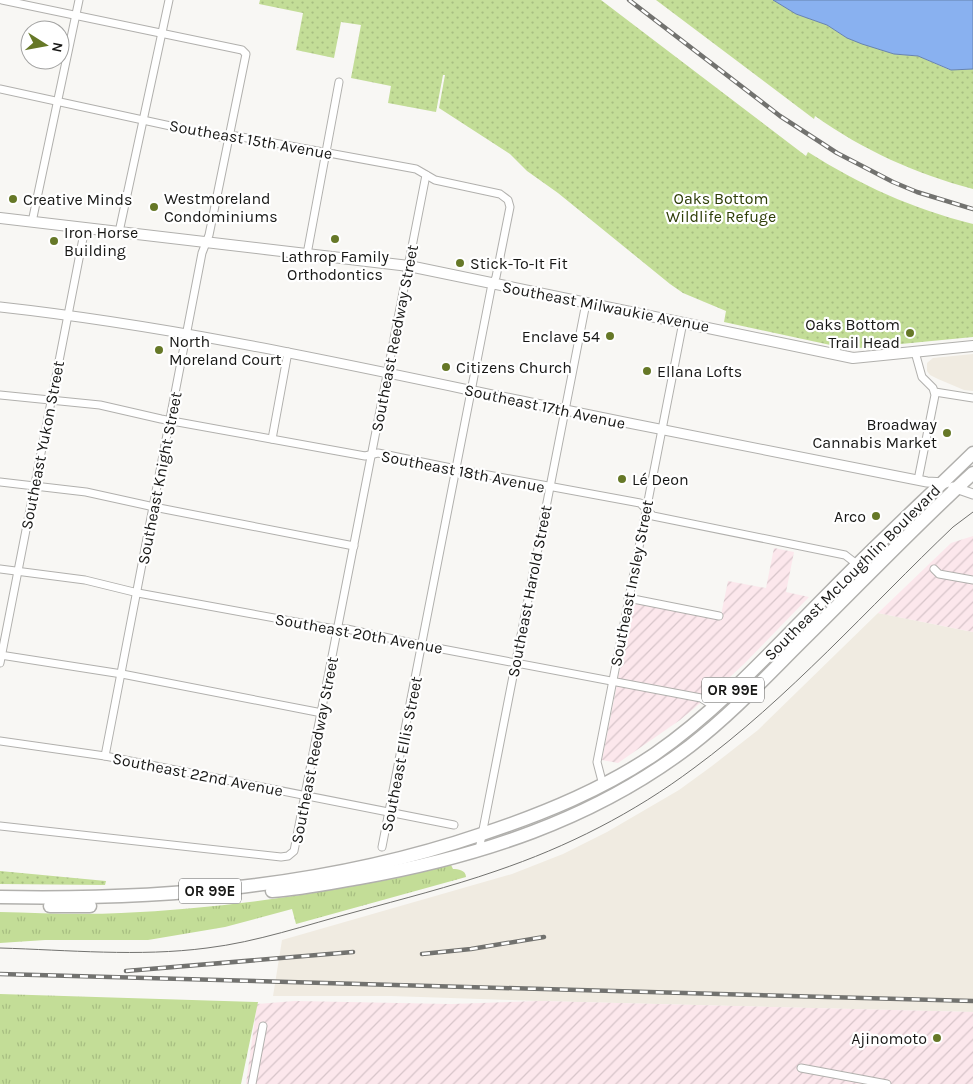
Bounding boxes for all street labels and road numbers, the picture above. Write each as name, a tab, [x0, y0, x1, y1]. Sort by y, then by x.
street label: Southeast 15th Avenue	[168, 116, 334, 163]
street label: Southeast Reedway Street	[367, 243, 422, 433]
street label: Southeast Milwaukie Avenue	[501, 277, 711, 336]
street label: Southeast Yukon Street	[17, 359, 68, 531]
street label: Southeast 17th Avenue	[463, 380, 627, 433]
street label: Southeast Knight Street	[133, 390, 186, 566]
street label: Southeast 18th Avenue	[379, 446, 546, 497]
street label: Southeast McLoughlin Boulevard	[760, 480, 944, 664]
street label: Southeast Insley Street	[606, 498, 657, 668]
street label: Southeast Harold Street	[503, 504, 555, 679]
street label: Southeast 20th Avenue	[274, 609, 444, 658]
street label: Southeast Reedway Street	[287, 655, 342, 845]
street label: Southeast Ellis Street	[377, 675, 426, 833]
road number: OR 99E	[702, 678, 764, 702]
street label: Southeast 22nd Avenue	[111, 749, 285, 800]
road number: OR 99E	[179, 878, 241, 904]

